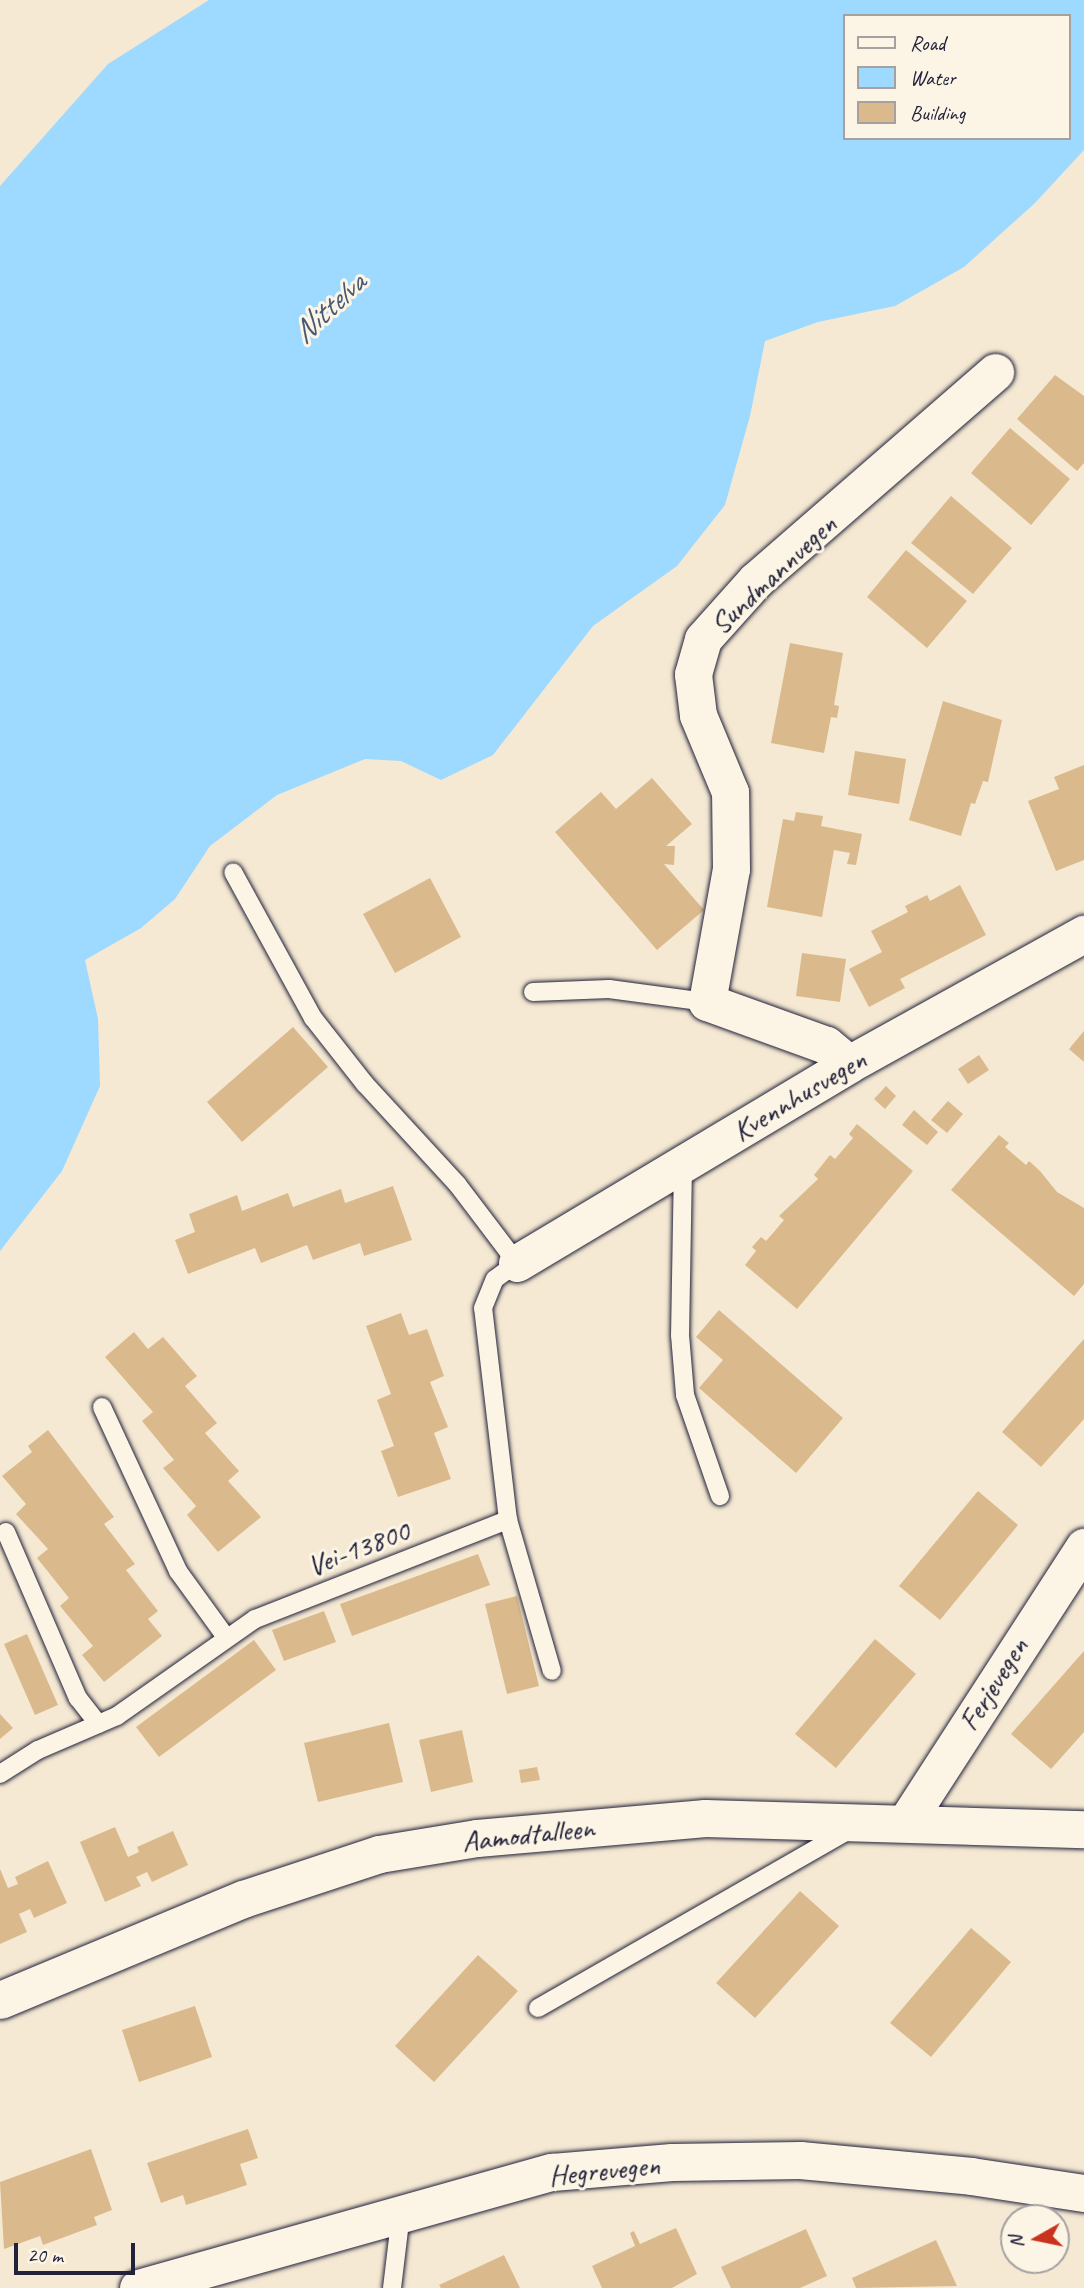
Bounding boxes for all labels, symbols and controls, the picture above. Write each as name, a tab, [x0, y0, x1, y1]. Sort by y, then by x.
legend	[842, 14, 1070, 140]
text: Road	[910, 30, 945, 56]
text: Water	[910, 65, 956, 91]
text: Building	[910, 100, 965, 126]
water label: Nittelva	[284, 264, 374, 352]
street label: Sundmannvegen	[702, 506, 844, 642]
street label: Kvennhusvegen	[726, 1041, 872, 1149]
street label: Vei-13800	[302, 1512, 414, 1584]
street label: Ferjevegen	[950, 1631, 1036, 1737]
street label: Aamodtalleen	[460, 1809, 596, 1859]
street label: Hegrevegen	[547, 2146, 661, 2194]
north arrow	[1000, 2204, 1070, 2274]
scale bar	[18, 2228, 138, 2272]
text: N	[1003, 2234, 1029, 2250]
text: 20 m	[27, 2242, 63, 2268]

